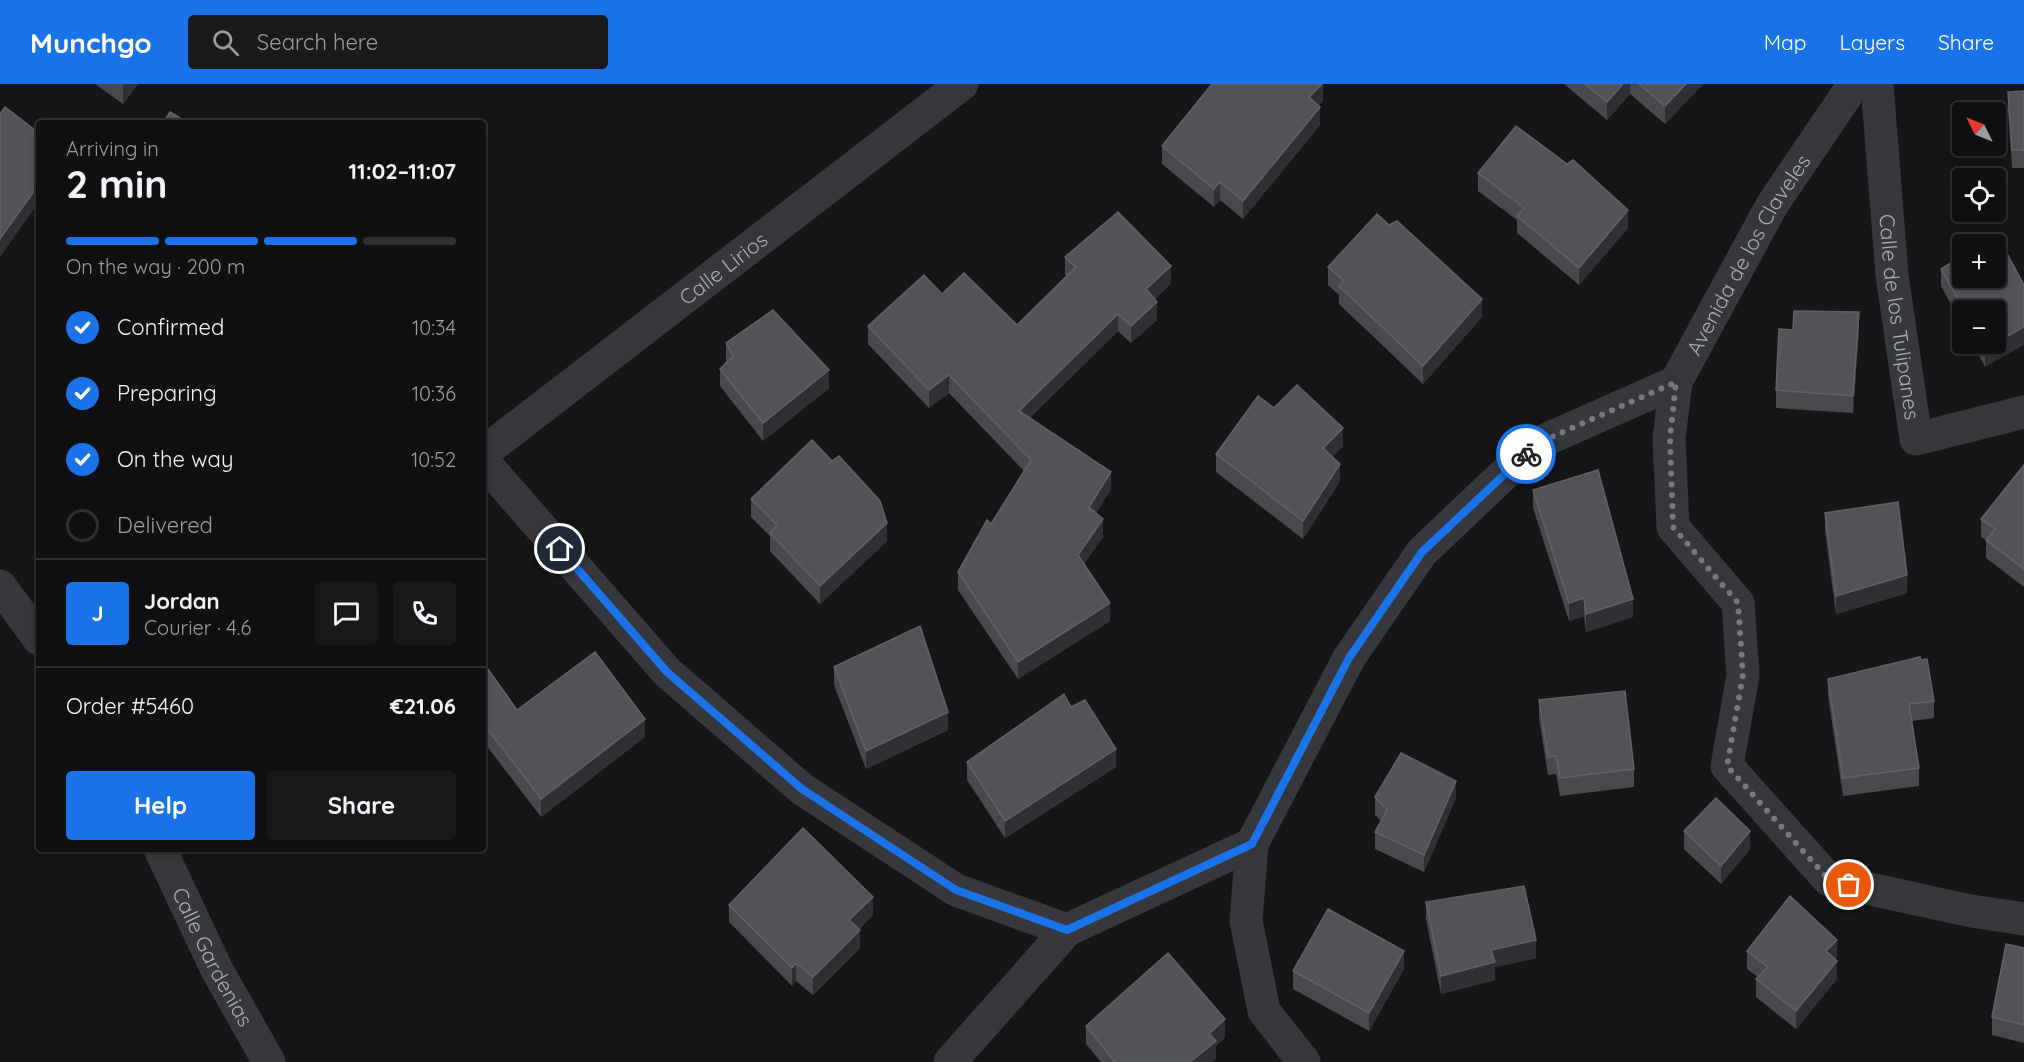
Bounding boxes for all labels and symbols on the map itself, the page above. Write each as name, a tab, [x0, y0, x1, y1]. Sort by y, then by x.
north arrow	[1952, 102, 2006, 156]
street label: Avenida de los Claveles	[1680, 149, 1816, 359]
street label: Calle de los Tulipanes	[1874, 213, 1926, 422]
street label: Calle Lirios	[674, 226, 772, 310]
courier	[1496, 424, 1556, 484]
pin	[534, 523, 585, 574]
pin	[1823, 859, 1874, 910]
street label: Calle Gardenias	[167, 883, 259, 1031]

